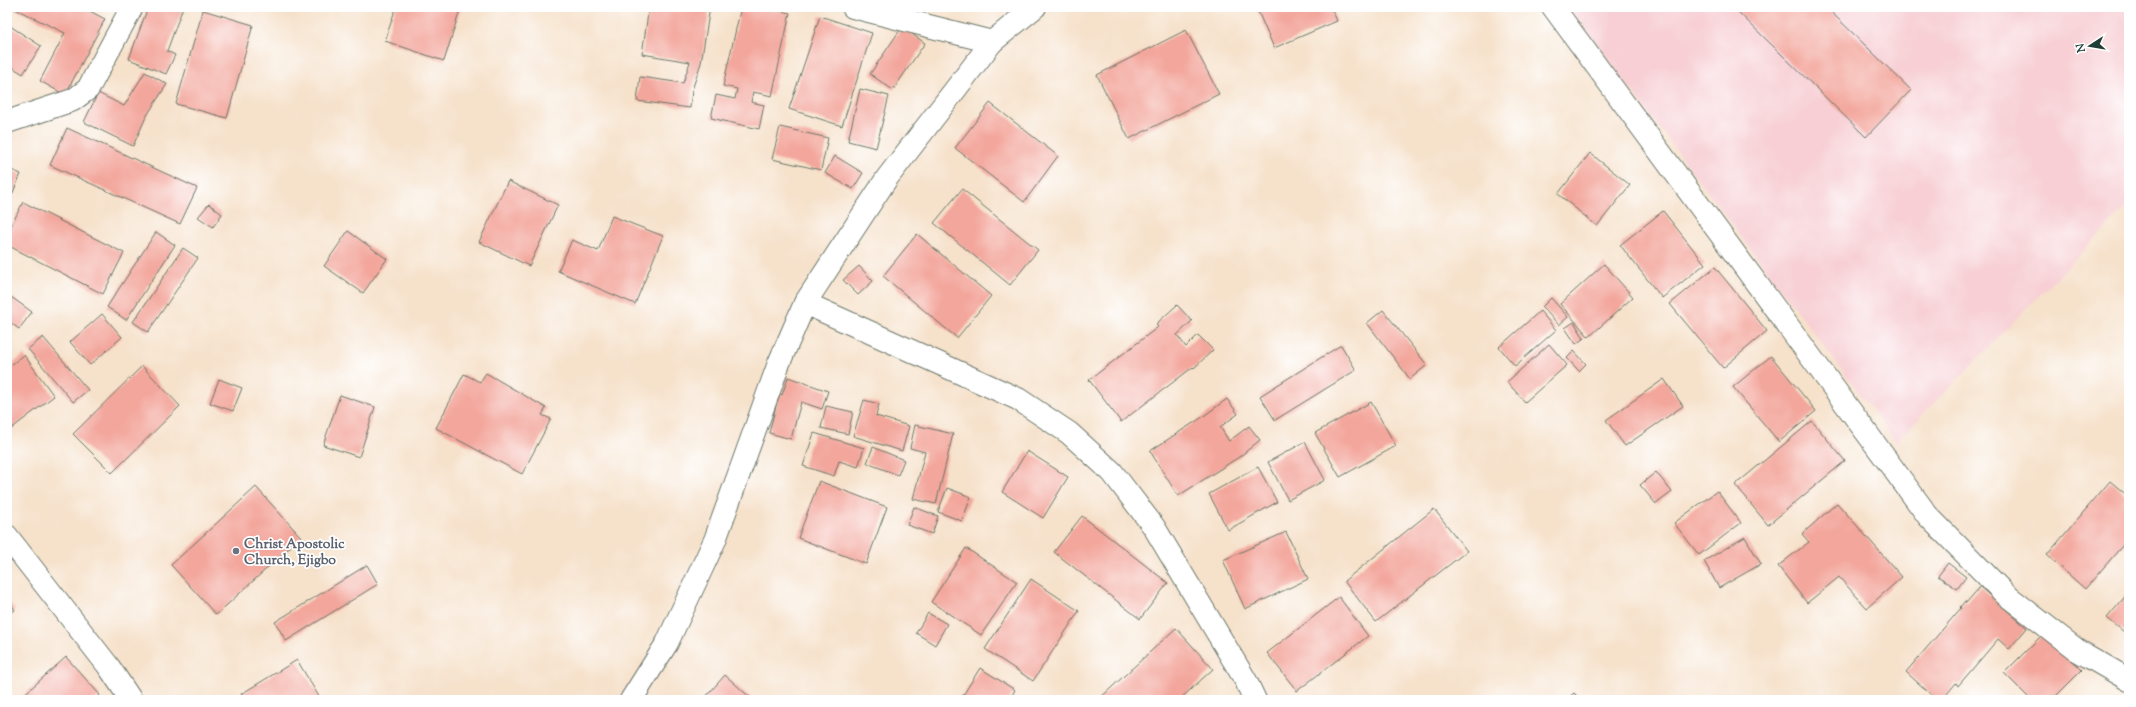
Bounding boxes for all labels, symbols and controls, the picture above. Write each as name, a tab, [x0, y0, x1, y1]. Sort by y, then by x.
north arrow	[2070, 26, 2110, 66]
text: N	[2072, 42, 2090, 55]
place label: Christ Apostolic Church, Ejigbo	[244, 535, 345, 571]
marker: Christ Apostolic Church, Ejigbo	[231, 546, 241, 556]

